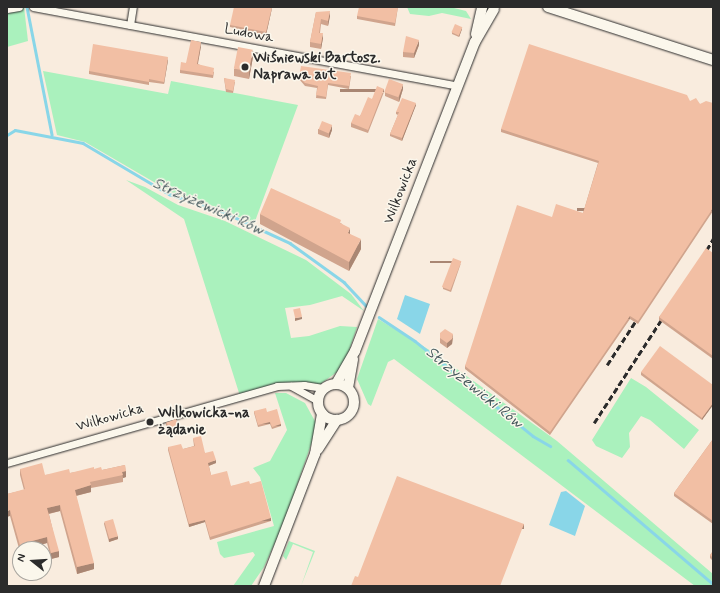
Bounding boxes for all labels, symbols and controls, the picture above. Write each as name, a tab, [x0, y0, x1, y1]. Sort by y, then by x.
street label: Ludowa	[223, 20, 275, 48]
place label: Wiśniewski Bartosz. Naprawa aut	[253, 49, 379, 84]
marker: Wiśniewski Bartosz. Naprawa aut	[240, 62, 250, 72]
street label: Wilkowicka	[380, 155, 422, 227]
water label: Strzyżewicki Rów	[150, 174, 266, 240]
water label: Strzyżewicki Rów	[422, 343, 526, 433]
street label: Wilkowicka	[74, 400, 146, 436]
place label: Wilkowicka-na żądanie	[158, 404, 250, 439]
marker: Wilkowicka-na żądanie	[145, 417, 155, 427]
north arrow	[12, 541, 52, 581]
text: N	[14, 552, 29, 563]

